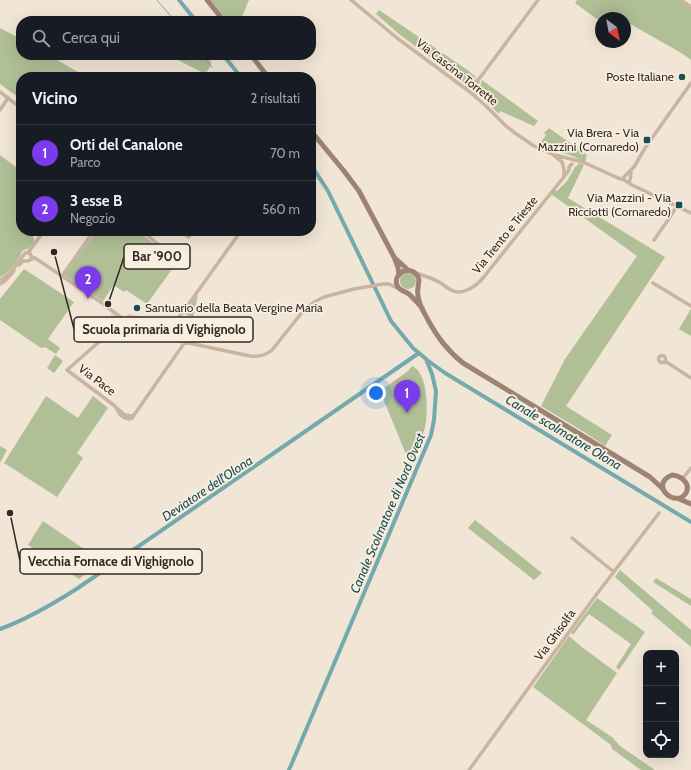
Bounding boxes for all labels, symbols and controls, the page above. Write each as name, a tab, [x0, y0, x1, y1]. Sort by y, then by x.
north arrow	[595, 12, 631, 48]
search box	[16, 16, 316, 60]
icon: search	[30, 27, 52, 49]
text: Cerca qui	[62, 29, 120, 47]
street label: Via Cascina Torrette	[413, 35, 501, 108]
place label: Poste Italiane	[606, 69, 674, 84]
marker: Poste Italiane	[677, 72, 687, 82]
text: Vicino	[32, 88, 77, 108]
text: 2 risultati	[251, 90, 300, 106]
place label: Via Brera - Via Mazzini (Cornaredo)	[538, 125, 639, 154]
marker: Via Brera - Via Mazzini (Cornaredo)	[642, 135, 652, 145]
text: Orti del Canalone	[70, 136, 183, 154]
text: 1	[43, 145, 47, 161]
text: 70 m	[270, 145, 300, 161]
text: Parco	[70, 154, 100, 170]
place label: Via Mazzini - Via Ricciotti (Cornaredo)	[568, 190, 671, 219]
text: 3 esse B	[70, 192, 122, 210]
street label: Via Trento e Trieste	[469, 193, 541, 277]
marker: Via Mazzini - Via Ricciotti (Cornaredo)	[674, 200, 684, 210]
text: 2	[42, 201, 48, 217]
text: 560 m	[262, 201, 300, 217]
text: Negozio	[70, 210, 115, 226]
callout: Bar '900	[124, 244, 190, 269]
text: Bar '900	[132, 248, 182, 264]
pin: 2	[75, 266, 101, 299]
place label: Santuario della Beata Vergine Maria	[145, 300, 323, 315]
marker: Santuario della Beata Vergine Maria	[132, 303, 142, 313]
callout: Scuola primaria di Vighignolo	[74, 317, 253, 342]
text: Scuola primaria di Vighignolo	[82, 321, 246, 337]
street label: Via Pace	[76, 361, 119, 398]
pin: 1	[394, 380, 420, 413]
your location	[366, 383, 386, 403]
water label: Canale scolmatore Olona	[503, 391, 625, 473]
water label: Canale Scolmatore di Nord Ovest	[346, 430, 428, 596]
water label: Deviatore dell'Olona	[159, 452, 255, 524]
callout: Vecchia Fornace di Vighignolo	[20, 549, 202, 574]
text: Vecchia Fornace di Vighignolo	[28, 553, 195, 569]
street label: Via Ghisolfa	[531, 606, 578, 663]
map controls	[643, 650, 679, 758]
button: +	[643, 650, 679, 686]
button: −	[643, 686, 679, 722]
button: locate	[643, 722, 679, 758]

